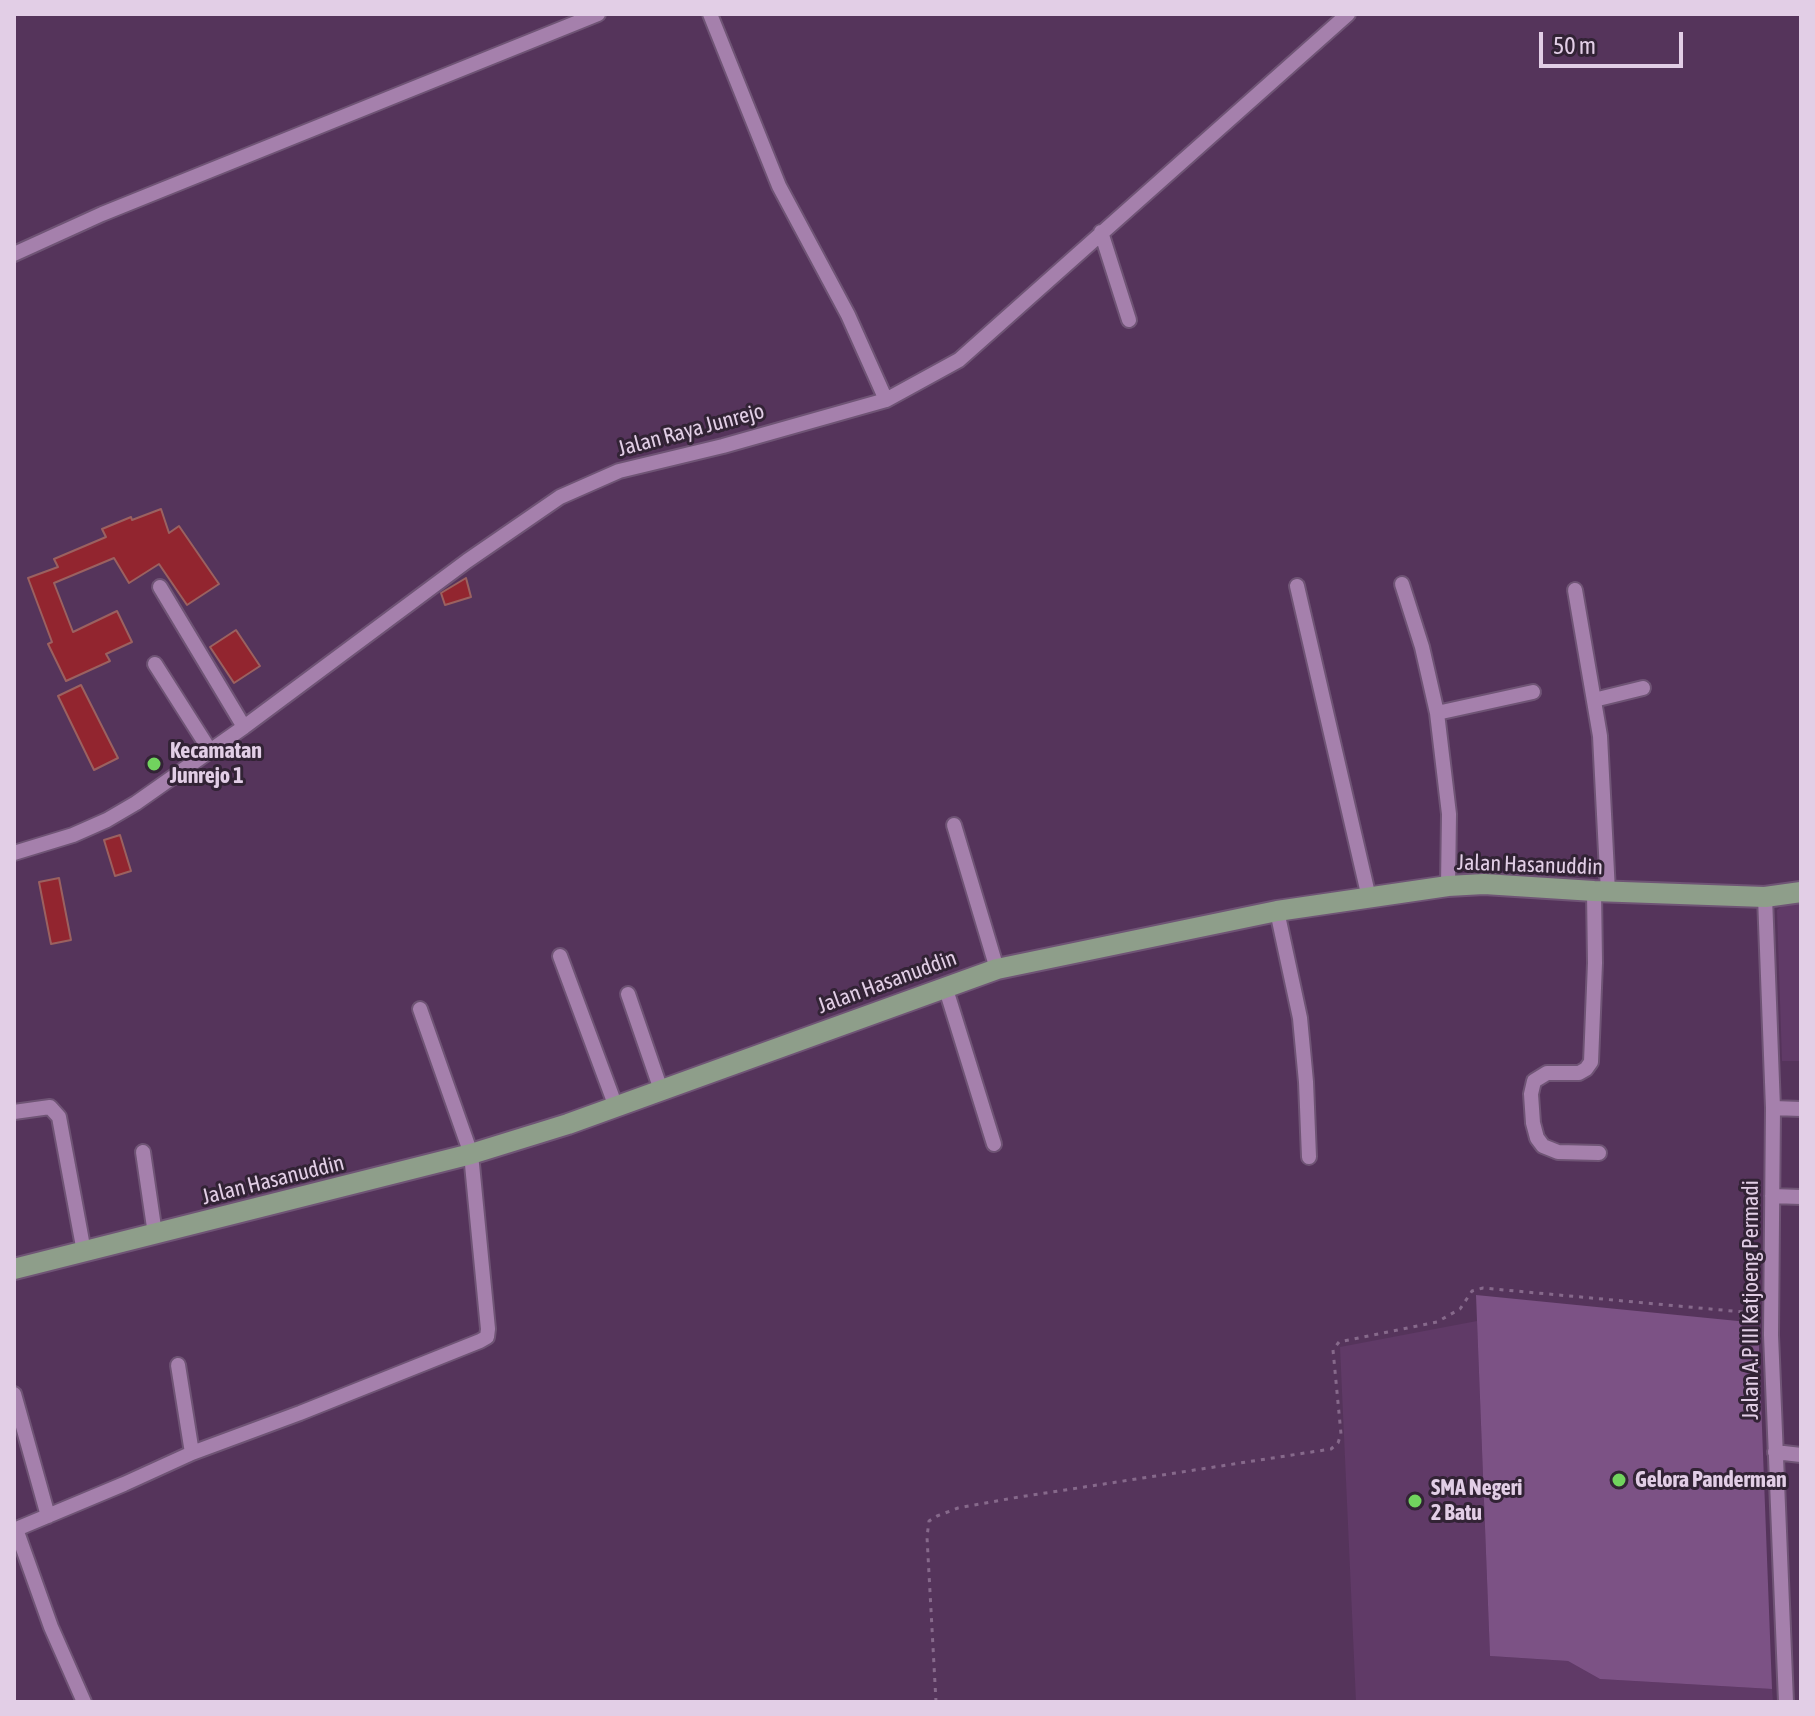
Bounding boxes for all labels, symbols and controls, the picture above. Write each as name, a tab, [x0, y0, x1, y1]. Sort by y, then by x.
scale bar	[1543, 16, 1687, 66]
text: 50 m	[1553, 32, 1596, 59]
street label: Jalan Raya Junrejo	[615, 398, 767, 462]
place label: Kecamatan Junrejo 1	[170, 738, 262, 790]
marker: Kecamatan Junrejo 1	[145, 755, 163, 773]
street label: Jalan Hasanuddin	[1457, 849, 1603, 881]
street label: Jalan Hasanuddin	[814, 945, 960, 1019]
street label: Jalan Hasanuddin	[199, 1150, 347, 1210]
street label: Jalan A.P III Katjoeng Permadi	[1738, 1180, 1764, 1420]
place label: Gelora Panderman	[1635, 1467, 1787, 1493]
marker: Gelora Panderman	[1610, 1471, 1628, 1489]
place label: SMA Negeri 2 Batu	[1431, 1475, 1522, 1526]
marker: SMA Negeri 2 Batu	[1406, 1492, 1424, 1510]

